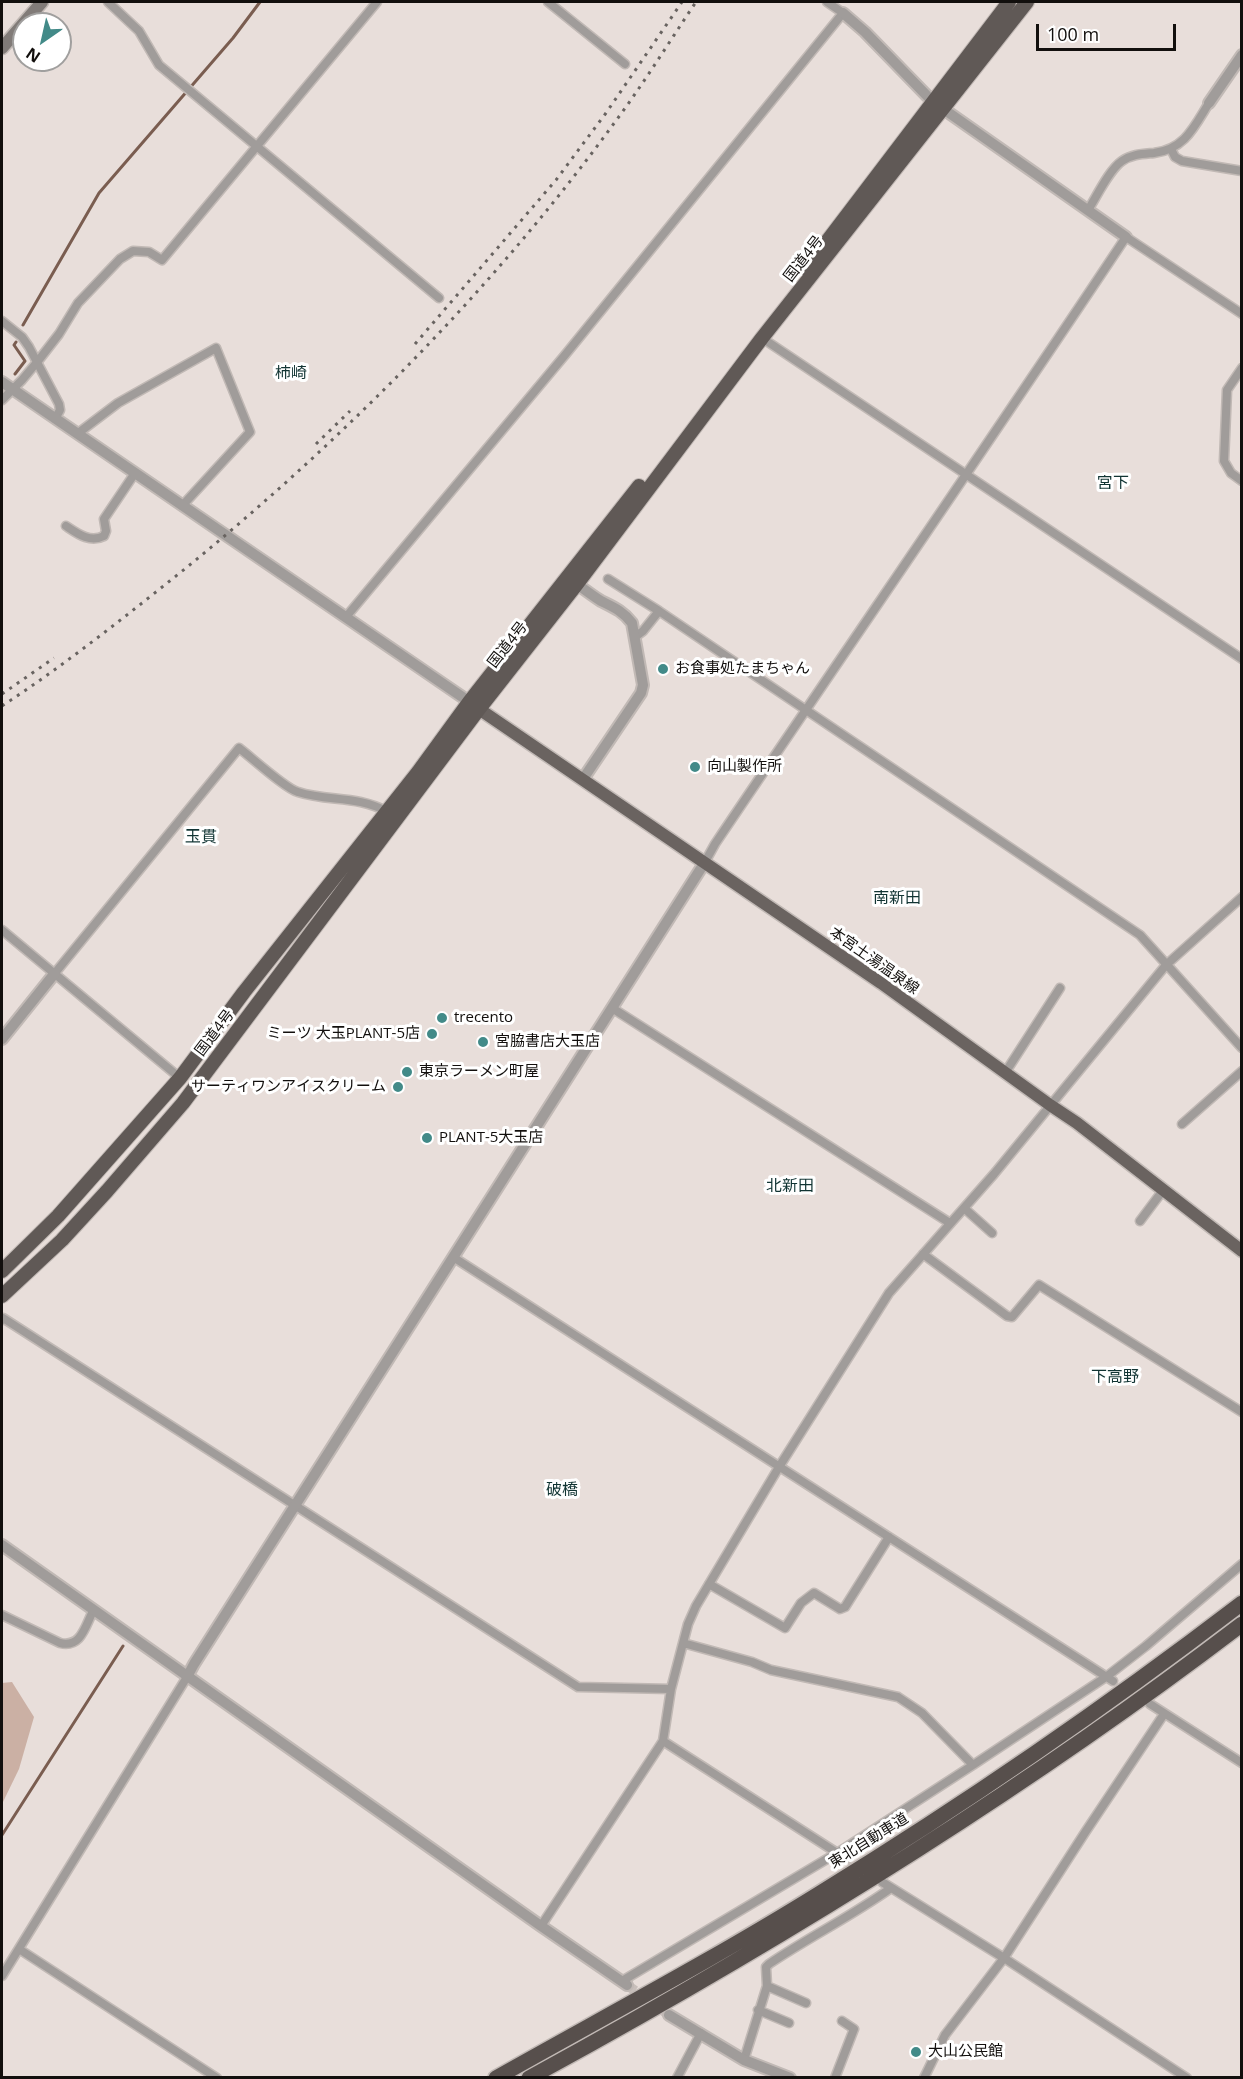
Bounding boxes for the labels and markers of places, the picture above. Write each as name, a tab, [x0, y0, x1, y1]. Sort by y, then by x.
place label: お食事処たまちゃん	[675, 660, 810, 678]
marker: お食事処たまちゃん	[656, 662, 670, 676]
place label: 向山製作所	[707, 758, 782, 776]
marker: 向山製作所	[688, 760, 702, 774]
place label: trecento	[454, 1009, 513, 1027]
marker: trecento	[435, 1011, 449, 1025]
place label: ミーツ 大玉PLANT-5店	[267, 1025, 420, 1043]
marker: ミーツ 大玉PLANT-5店	[425, 1027, 439, 1041]
place label: 宮脇書店大玉店	[495, 1033, 600, 1051]
marker: 宮脇書店大玉店	[476, 1035, 490, 1049]
place label: 東京ラーメン町屋	[419, 1063, 539, 1081]
marker: 東京ラーメン町屋	[400, 1065, 414, 1079]
place label: サーティワンアイスクリーム	[191, 1078, 386, 1096]
marker: サーティワンアイスクリーム	[391, 1080, 405, 1094]
place label: PLANT-5大玉店	[439, 1129, 543, 1147]
marker: PLANT-5大玉店	[420, 1131, 434, 1145]
place label: 大山公民館	[928, 2043, 1003, 2061]
marker: 大山公民館	[909, 2045, 923, 2059]

